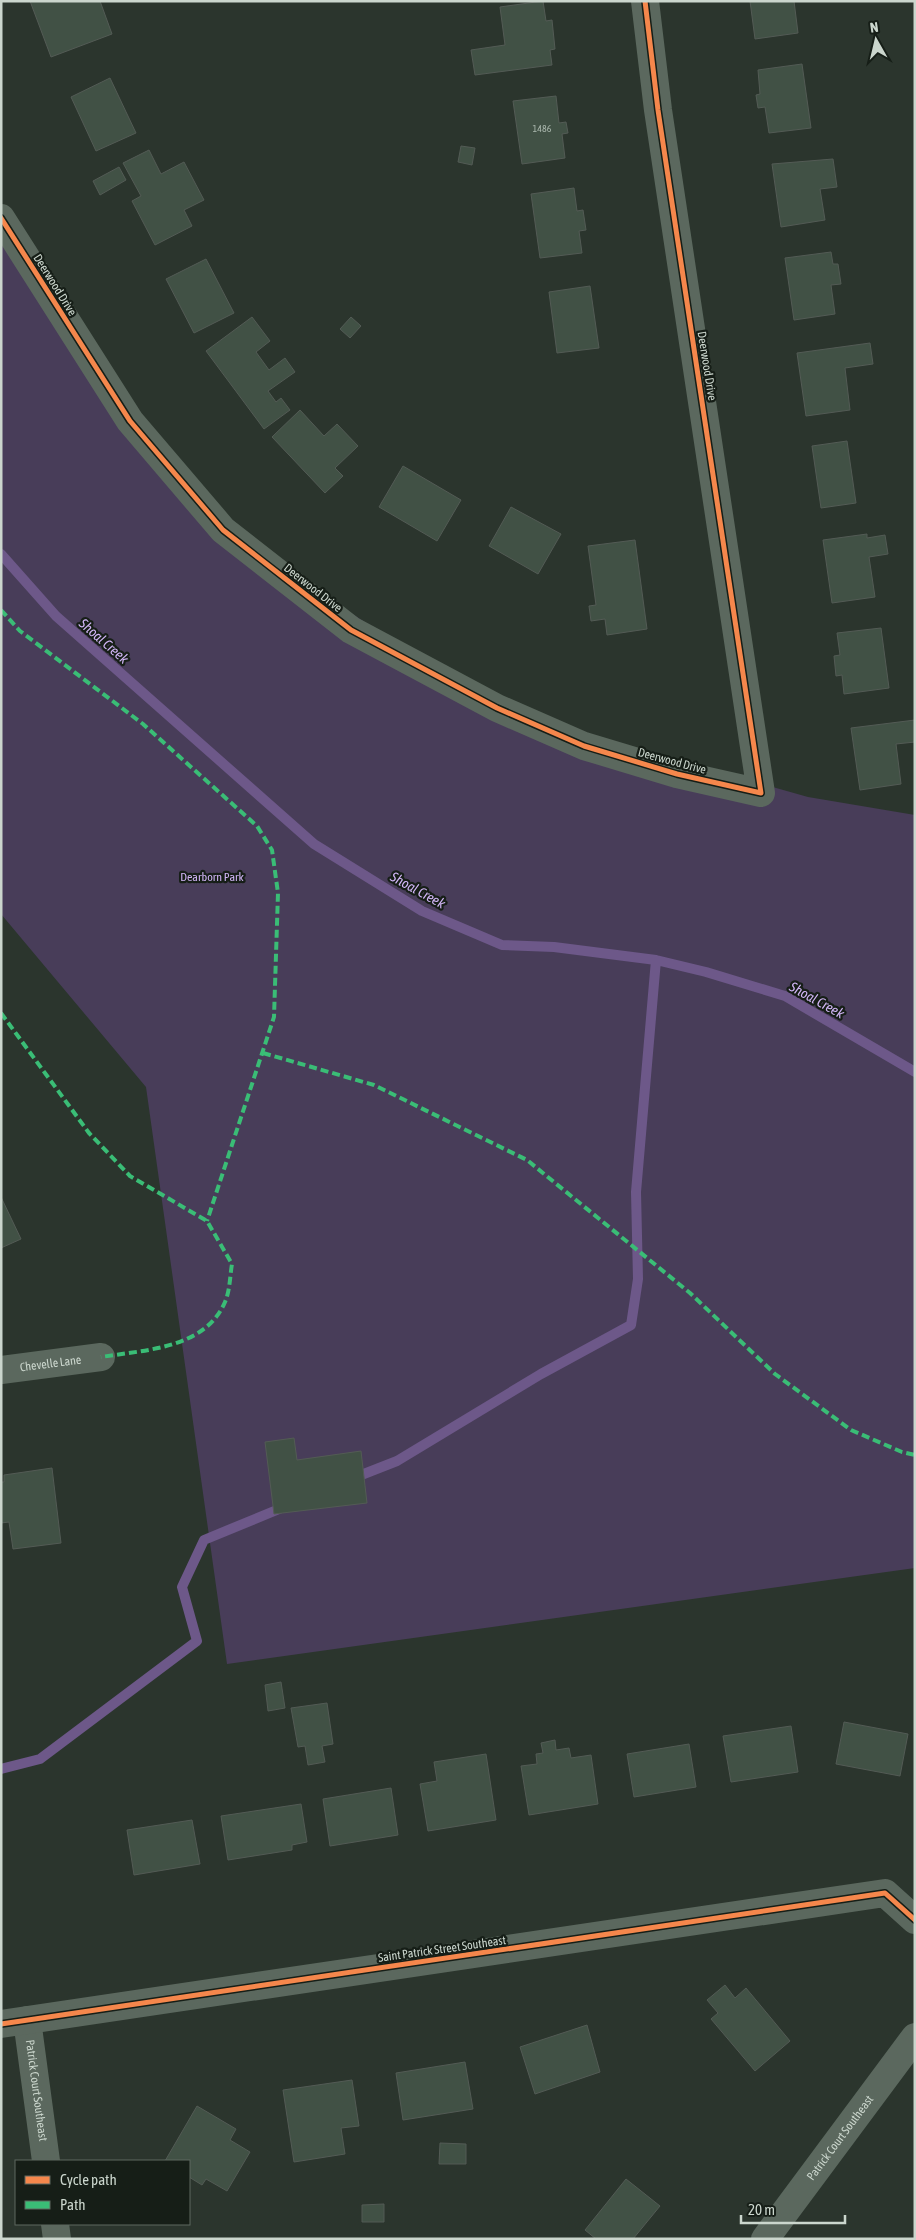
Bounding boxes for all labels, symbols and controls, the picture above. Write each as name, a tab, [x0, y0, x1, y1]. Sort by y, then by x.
north arrow	[851, 15, 901, 65]
text: N	[869, 19, 879, 36]
house number: 1486	[533, 123, 552, 134]
street label: Deerwood Drive	[31, 252, 79, 318]
street label: Deerwood Drive	[695, 330, 719, 402]
street label: Deerwood Drive	[281, 561, 345, 615]
water label: Shoal Creek	[75, 615, 133, 667]
street label: Deerwood Drive	[636, 745, 708, 777]
water label: Shoal Creek	[387, 868, 449, 912]
park label: Dearborn Park	[180, 870, 245, 884]
water label: Shoal Creek	[786, 978, 848, 1022]
street label: Chevelle Lane	[19, 1353, 82, 1374]
street label: Saint Patrick Street Southeast	[377, 1933, 507, 1965]
street label: Patrick Court Southeast	[23, 2039, 50, 2143]
street label: Patrick Court Southeast	[804, 2092, 877, 2183]
legend	[15, 2160, 190, 2225]
text: Cycle path	[60, 2171, 117, 2188]
scale bar	[741, 2192, 845, 2224]
text: Path	[60, 2196, 86, 2213]
text: 20 m	[748, 2201, 775, 2218]

